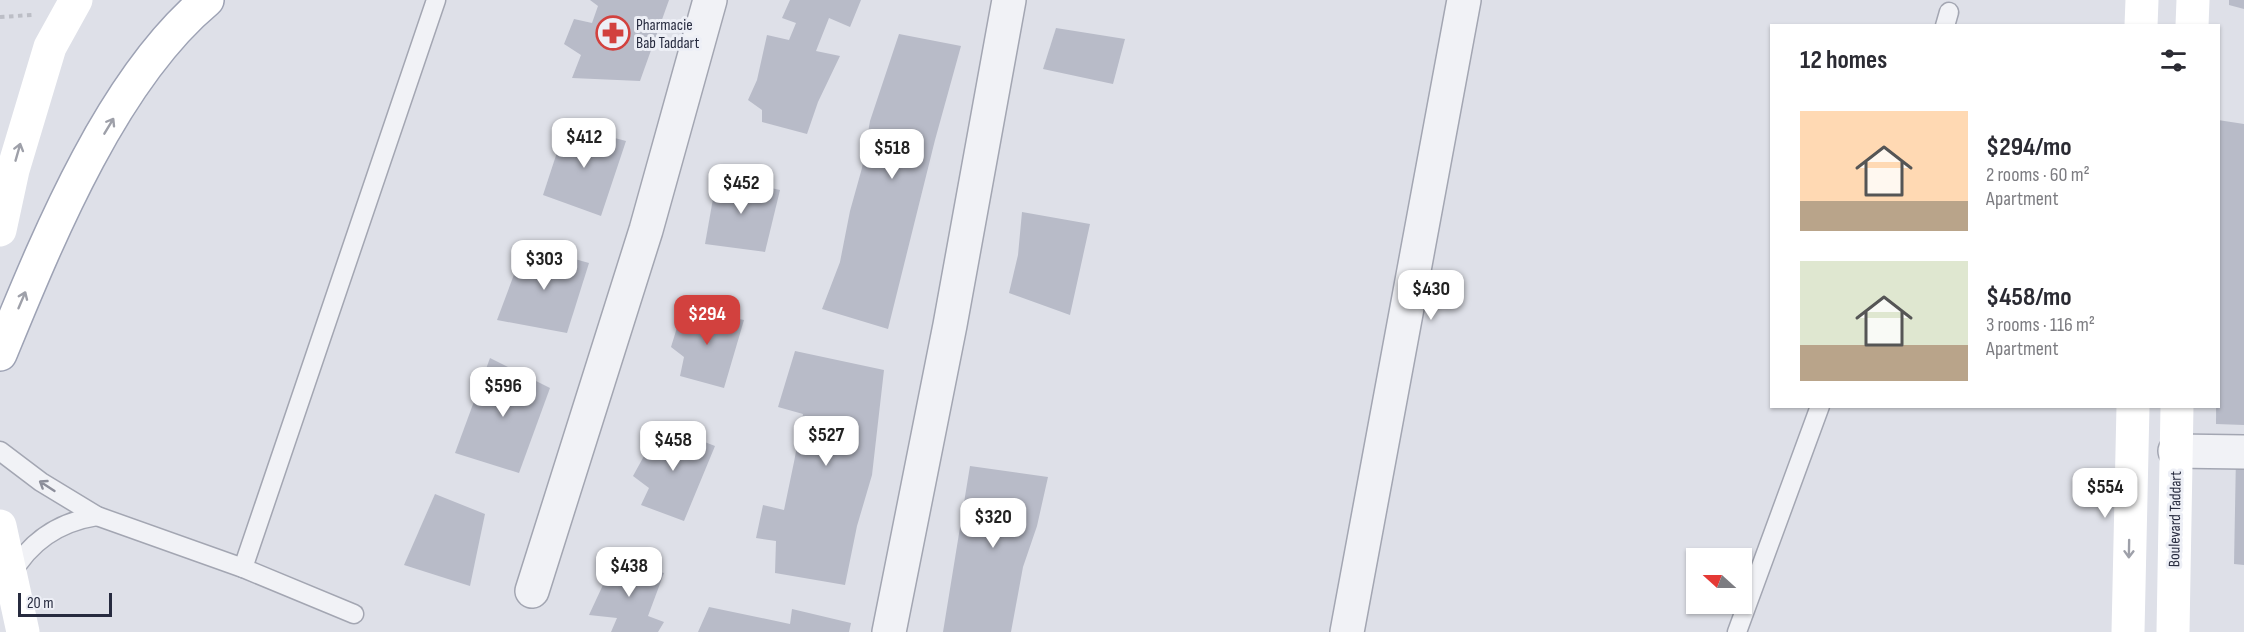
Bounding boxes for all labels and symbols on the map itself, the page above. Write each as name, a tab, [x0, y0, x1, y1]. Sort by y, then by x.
pharmacy icon: Pharmacie Bab Taddart	[595, 15, 631, 51]
place label: Pharmacie Bab Taddart	[636, 16, 699, 53]
one-way arrow	[103, 118, 115, 135]
pin: $412	[548, 118, 620, 169]
pin: $518	[856, 129, 928, 180]
one-way arrow	[13, 143, 24, 162]
pin: $452	[705, 164, 777, 215]
pin: $303	[508, 240, 580, 291]
pin: $430	[1395, 270, 1467, 321]
one-way arrow	[17, 292, 28, 310]
pin: $294	[671, 295, 743, 346]
pin: $596	[467, 367, 539, 418]
pin: $527	[790, 416, 862, 467]
pin: $458	[637, 421, 709, 472]
pin: $554	[2069, 468, 2141, 519]
street label: Boulevard Taddart	[2165, 471, 2186, 567]
one-way arrow	[39, 479, 56, 491]
pin: $320	[957, 498, 1029, 549]
one-way arrow	[2124, 538, 2135, 558]
pin: $438	[593, 547, 665, 598]
north arrow	[1686, 548, 1752, 614]
scale bar	[18, 590, 112, 618]

